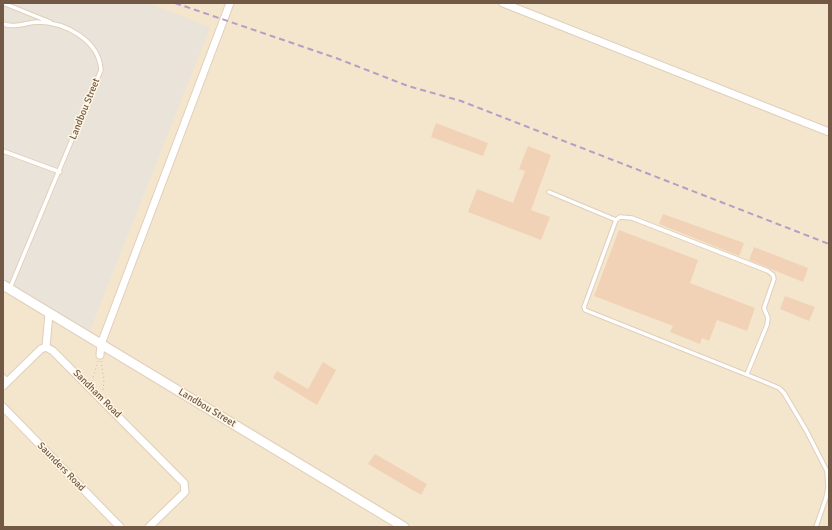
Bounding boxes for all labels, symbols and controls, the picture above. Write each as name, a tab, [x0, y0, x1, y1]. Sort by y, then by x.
street label: Landbou Street	[67, 77, 103, 141]
street label: Sandham Road	[70, 367, 124, 421]
street label: Landbou Street	[176, 386, 238, 430]
street label: Saunders Road	[35, 440, 87, 494]

